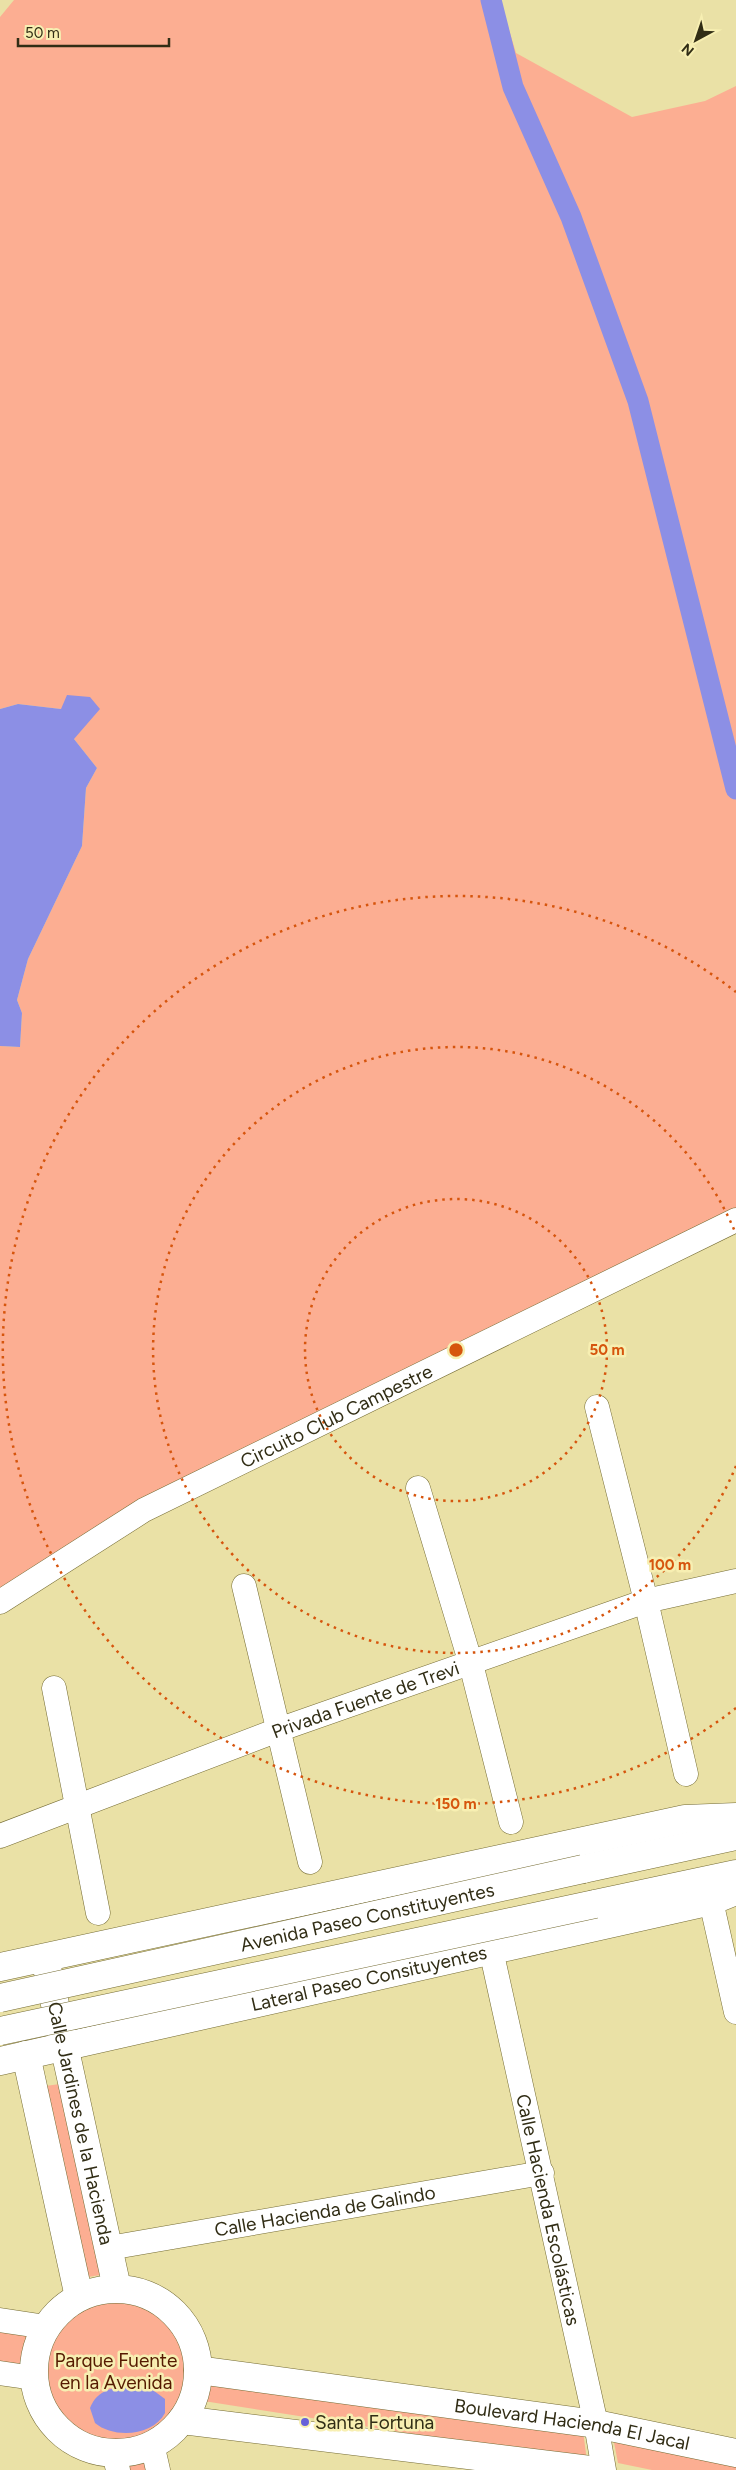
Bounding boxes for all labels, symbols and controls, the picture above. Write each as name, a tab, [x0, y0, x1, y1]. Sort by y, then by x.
scale bar	[18, 15, 169, 47]
north arrow	[671, 15, 721, 65]
text: 50 m	[25, 24, 60, 42]
text: N	[678, 40, 698, 60]
centre of rings	[447, 1341, 465, 1359]
text: 50 m	[589, 1341, 625, 1359]
street label: Circuito Club Campestre	[237, 1359, 436, 1473]
text: 100 m	[649, 1556, 691, 1574]
street label: Privada Fuente de Trevi	[268, 1656, 462, 1743]
text: 150 m	[435, 1795, 477, 1813]
street label: Avenida Paseo Constituyentes	[238, 1878, 497, 1957]
street label: Lateral Paseo Consituyentes	[249, 1941, 489, 2016]
street label: Calle Jardines de la Hacienda	[43, 2000, 118, 2247]
street label: Calle Hacienda Escolásticas	[511, 2092, 585, 2328]
street label: Calle Hacienda de Galindo	[213, 2181, 437, 2242]
park label: Parque Fuente en la Avenida	[55, 2349, 177, 2394]
street label: Boulevard Hacienda El Jacal	[453, 2394, 692, 2455]
place label: Santa Fortuna	[315, 2411, 434, 2434]
marker: Santa Fortuna	[299, 2416, 311, 2428]

